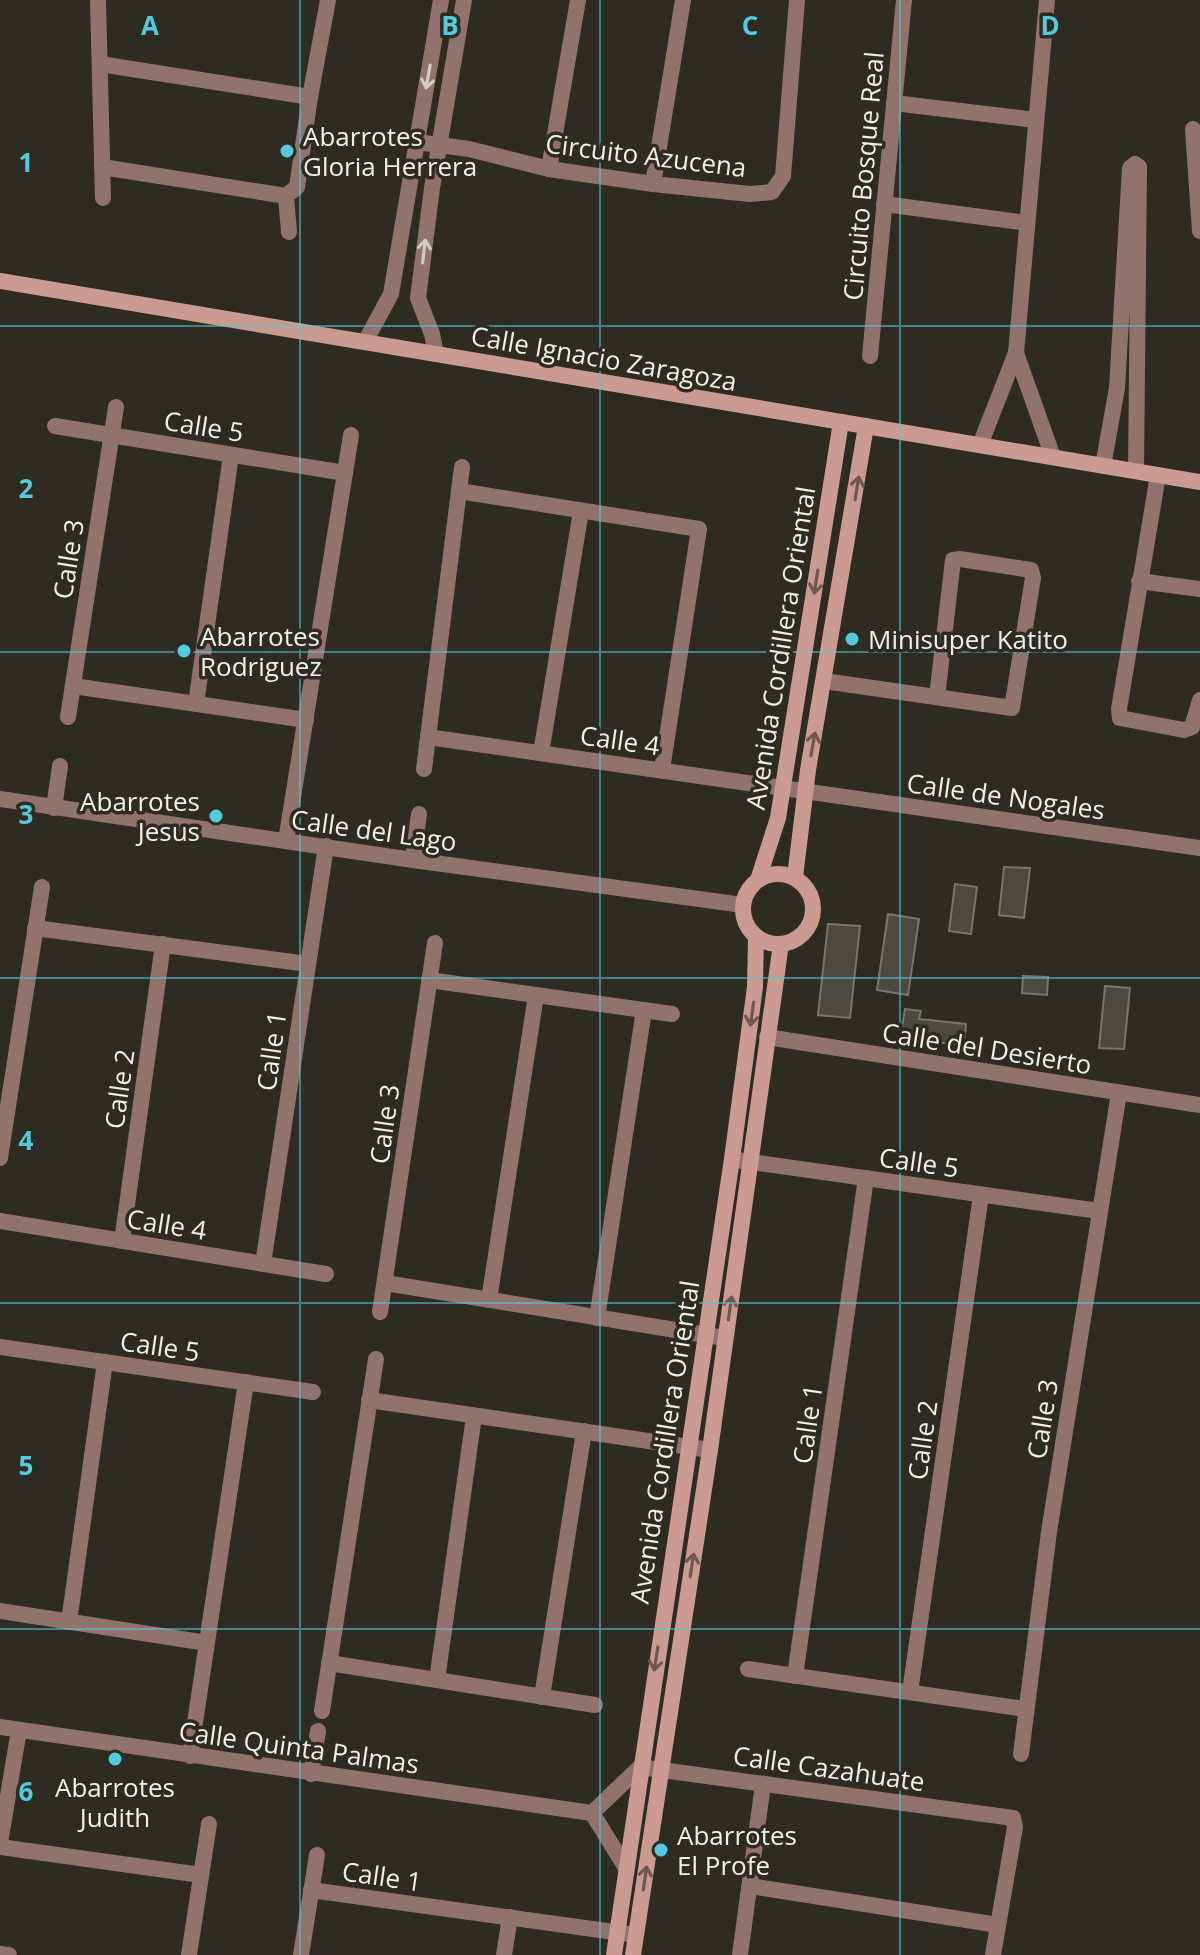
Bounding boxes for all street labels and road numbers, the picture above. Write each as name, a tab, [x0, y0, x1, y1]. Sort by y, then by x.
street label: Circuito Bosque Real	[834, 50, 892, 302]
street label: Circuito Azucena	[543, 125, 749, 185]
street label: Calle Ignacio Zaragoza	[468, 317, 740, 399]
street label: Calle 5	[162, 402, 246, 450]
street label: Avenida Cordillera Oriental	[737, 484, 823, 812]
street label: Calle 3	[44, 517, 92, 601]
street label: Calle 4	[578, 717, 662, 763]
street label: Calle de Nogales	[905, 764, 1107, 828]
street label: Calle del Lago	[289, 801, 459, 859]
street label: Calle 1	[248, 1009, 294, 1093]
street label: Calle del Desierto	[880, 1014, 1094, 1082]
street label: Calle 2	[96, 1047, 142, 1131]
street label: Calle 3	[361, 1082, 407, 1166]
street label: Calle 5	[877, 1139, 961, 1185]
street label: Calle 4	[125, 1200, 210, 1248]
street label: Avenida Cordillera Oriental	[621, 1278, 707, 1606]
street label: Calle 5	[118, 1323, 202, 1369]
street label: Calle 3	[1018, 1377, 1066, 1461]
street label: Calle 1	[784, 1382, 830, 1466]
street label: Calle 2	[899, 1398, 945, 1482]
street label: Calle Quinta Palmas	[177, 1712, 421, 1782]
street label: Calle Cazahuate	[731, 1737, 927, 1799]
street label: Calle 1	[340, 1853, 424, 1899]

